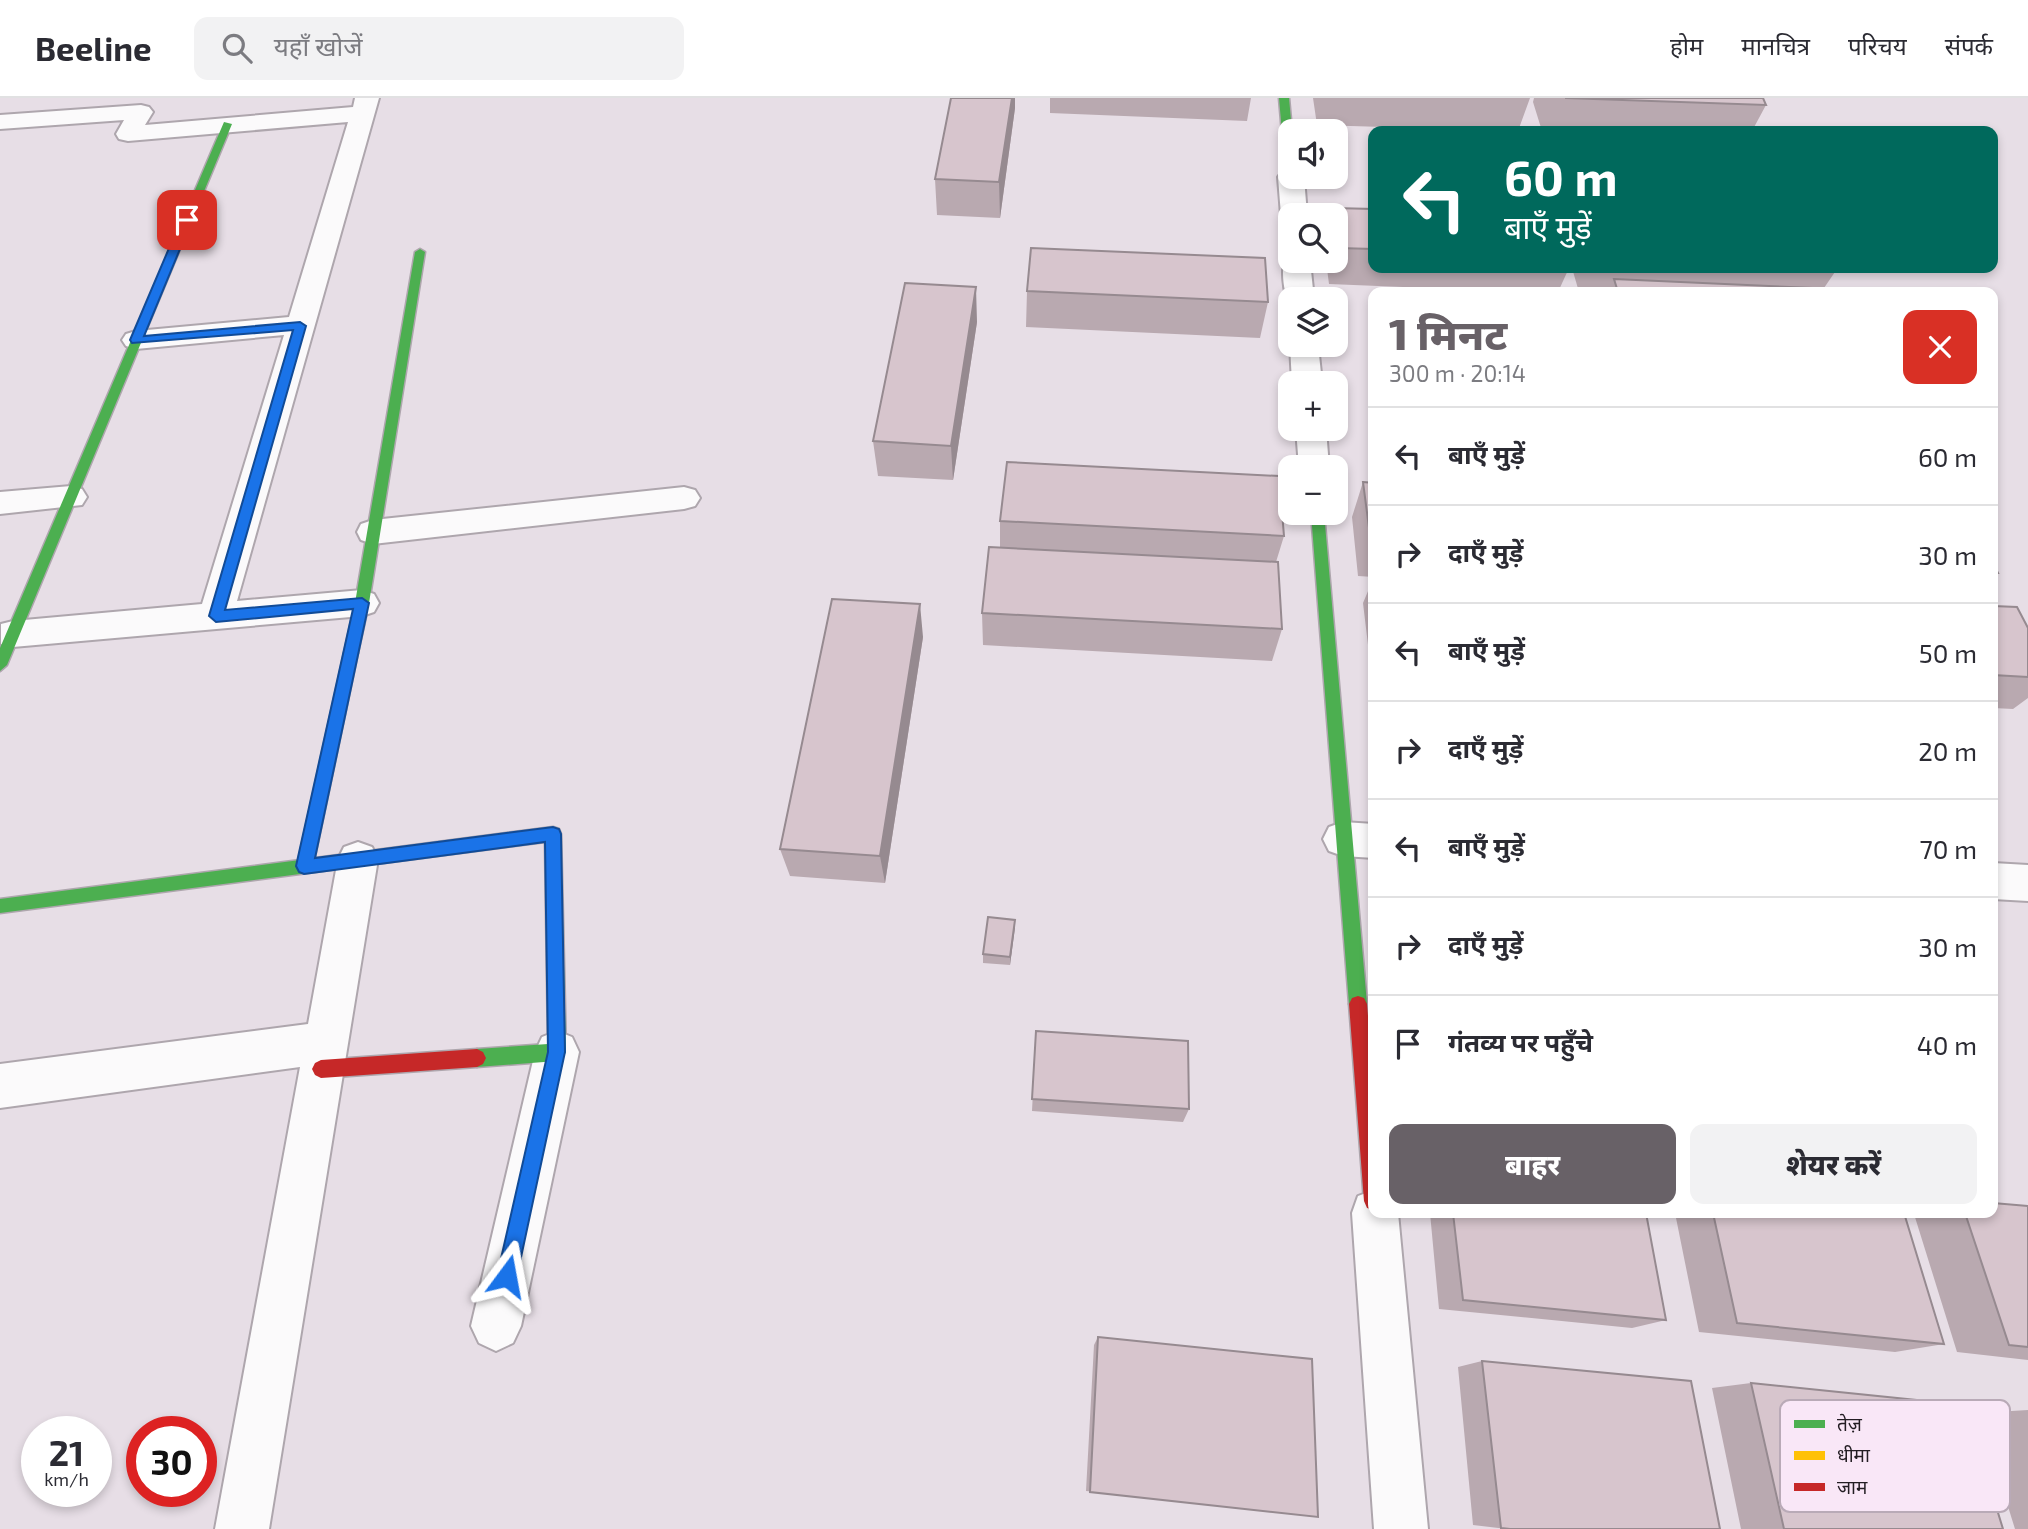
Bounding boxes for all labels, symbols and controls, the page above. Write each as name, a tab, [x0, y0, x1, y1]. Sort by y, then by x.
search box	[194, 17, 684, 80]
text: Beeline	[35, 28, 152, 68]
icon: search	[218, 29, 256, 67]
text: यहाँ खोजें	[274, 30, 362, 61]
text: होम	[1670, 31, 1703, 60]
text: मानचित्र	[1741, 31, 1810, 60]
text: परिचय	[1848, 31, 1907, 60]
text: संपर्क	[1945, 31, 1993, 60]
map controls	[1278, 119, 1348, 525]
button: sound	[1278, 119, 1348, 189]
text: 60 m	[1504, 147, 1618, 206]
icon: left	[1389, 154, 1480, 245]
pin	[157, 190, 217, 250]
icon: arrive	[168, 201, 206, 239]
button: search	[1278, 203, 1348, 273]
text: बाएँ मुड़ें	[1504, 207, 1592, 245]
button: layers	[1278, 287, 1348, 357]
text: 1 मिनट	[1389, 308, 1507, 358]
button: close	[1903, 310, 1977, 384]
text: 300 m · 20:14	[1389, 359, 1526, 387]
button: +	[1278, 371, 1348, 441]
icon: left	[1389, 437, 1427, 475]
text: बाएँ मुड़ें	[1448, 438, 1525, 469]
text: 60 m	[1918, 441, 1977, 472]
button: −	[1278, 455, 1348, 525]
icon: right	[1389, 535, 1427, 573]
text: दाएँ मुड़ें	[1448, 536, 1523, 567]
text: 30 m	[1918, 539, 1977, 570]
icon: left	[1389, 633, 1427, 671]
text: बाएँ मुड़ें	[1448, 634, 1525, 665]
text: 50 m	[1919, 637, 1977, 668]
icon: right	[1389, 731, 1427, 769]
text: दाएँ मुड़ें	[1448, 732, 1523, 763]
text: 20 m	[1918, 735, 1977, 766]
icon: left	[1389, 829, 1427, 867]
text: बाएँ मुड़ें	[1448, 830, 1525, 861]
text: 70 m	[1919, 833, 1977, 864]
icon: right	[1389, 927, 1427, 965]
text: दाएँ मुड़ें	[1448, 928, 1523, 959]
text: 30 m	[1918, 931, 1977, 962]
icon: arrive	[1389, 1025, 1427, 1063]
text: गंतव्य पर पहुँचे	[1448, 1026, 1593, 1057]
text: 40 m	[1917, 1029, 1977, 1060]
button: बाहर	[1389, 1124, 1676, 1204]
button: शेयर करें	[1690, 1124, 1977, 1204]
position arrow	[470, 1239, 544, 1313]
legend	[1780, 1400, 2010, 1512]
text: तेज़	[1837, 1412, 1863, 1435]
speed limit sign: 30	[126, 1416, 217, 1507]
text: 21	[49, 1431, 84, 1473]
text: धीमा	[1837, 1443, 1871, 1466]
text: km/h	[44, 1468, 89, 1490]
text: जाम	[1837, 1475, 1868, 1498]

